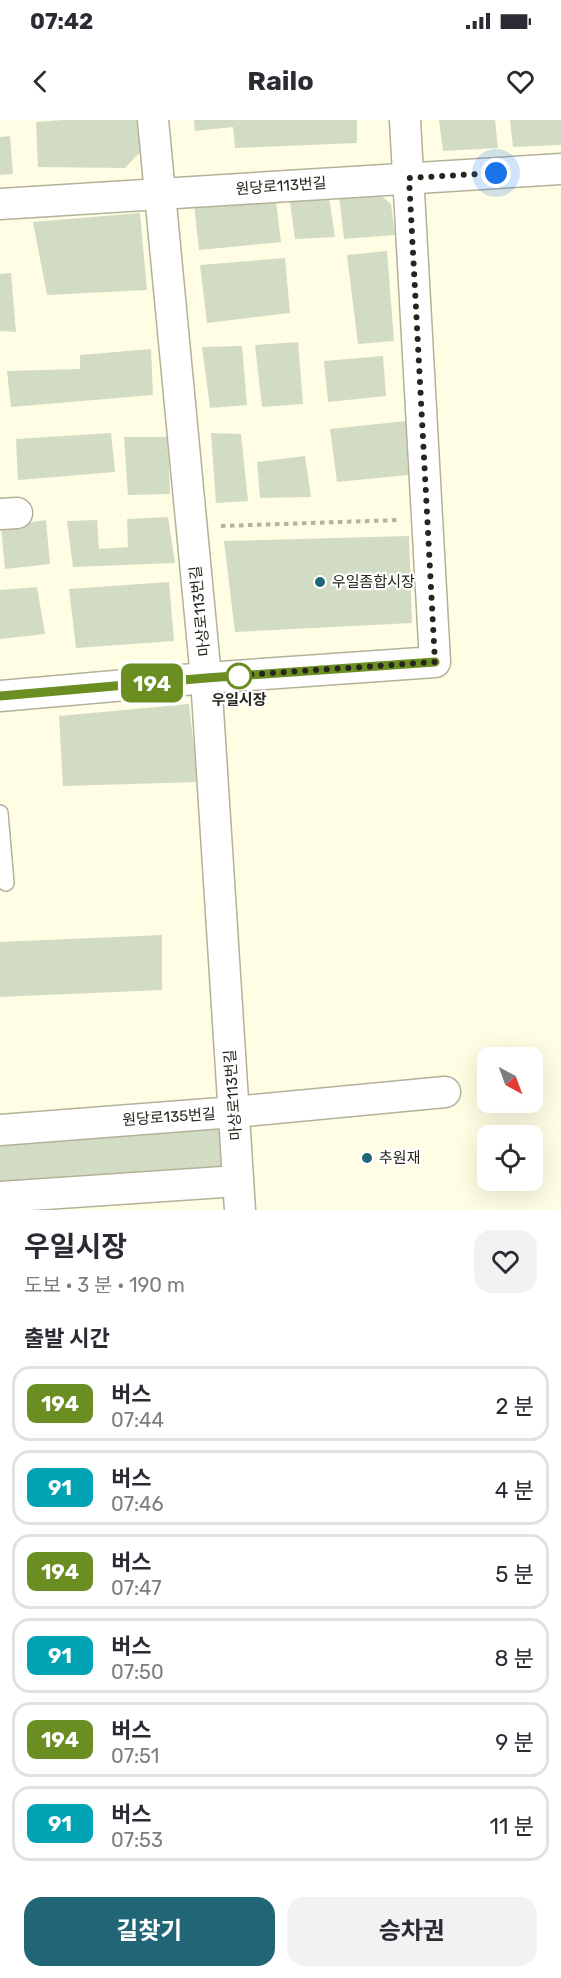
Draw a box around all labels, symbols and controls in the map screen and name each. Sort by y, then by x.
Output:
text: 07:42 [30,8,93,35]
icon: back [24,65,57,98]
text: Railo [247,65,314,97]
icon: heart [504,65,537,98]
your location [481,158,511,188]
street label: 원당로113번길 [235,174,327,198]
street label: 마상로113번길 [186,565,214,657]
place label: 우일좀합시장 [332,573,415,591]
marker: 우일좀합시장 [313,575,327,589]
marker: 우일시장 [226,663,252,689]
line badge: 194 [118,664,186,702]
text: 194 [133,671,171,696]
place label: 우일시장 [211,691,267,709]
north arrow [477,1047,543,1113]
map controls [477,1047,543,1191]
street label: 마상로113번길 [221,1049,245,1141]
street label: 원당로135번길 [122,1105,216,1129]
button: locate [477,1125,543,1191]
place label: 추원재 [379,1149,420,1167]
marker: 추원재 [360,1151,374,1165]
text: 우일시장 [24,1230,127,1263]
button: heart [474,1230,537,1293]
text: 도보 · 3 분 · 190 m [24,1273,185,1297]
text: 출발 시간 [24,1325,110,1352]
text: 버스 [111,1381,151,1408]
text: 194 [41,1391,79,1416]
text: 2 분 [495,1393,534,1420]
text: 07:44 [111,1408,164,1432]
text: 버스 [111,1465,151,1492]
text: 91 [48,1475,72,1500]
text: 4 분 [495,1477,534,1504]
text: 07:46 [111,1492,164,1516]
text: 버스 [111,1549,151,1576]
text: 194 [41,1559,79,1584]
text: 5 분 [495,1561,534,1588]
text: 07:47 [111,1576,161,1600]
text: 버스 [111,1633,151,1660]
text: 91 [48,1643,72,1668]
text: 8 분 [494,1645,534,1672]
text: 07:50 [111,1660,164,1684]
text: 버스 [111,1717,151,1744]
text: 194 [41,1727,79,1752]
text: 9 분 [495,1729,534,1756]
text: 07:51 [111,1744,159,1768]
text: 버스 [111,1801,151,1828]
text: 91 [48,1811,72,1836]
text: 11 분 [490,1813,534,1840]
text: 07:53 [111,1828,163,1852]
button: 길찾기 [24,1897,275,1966]
button: 승차권 [287,1897,537,1966]

